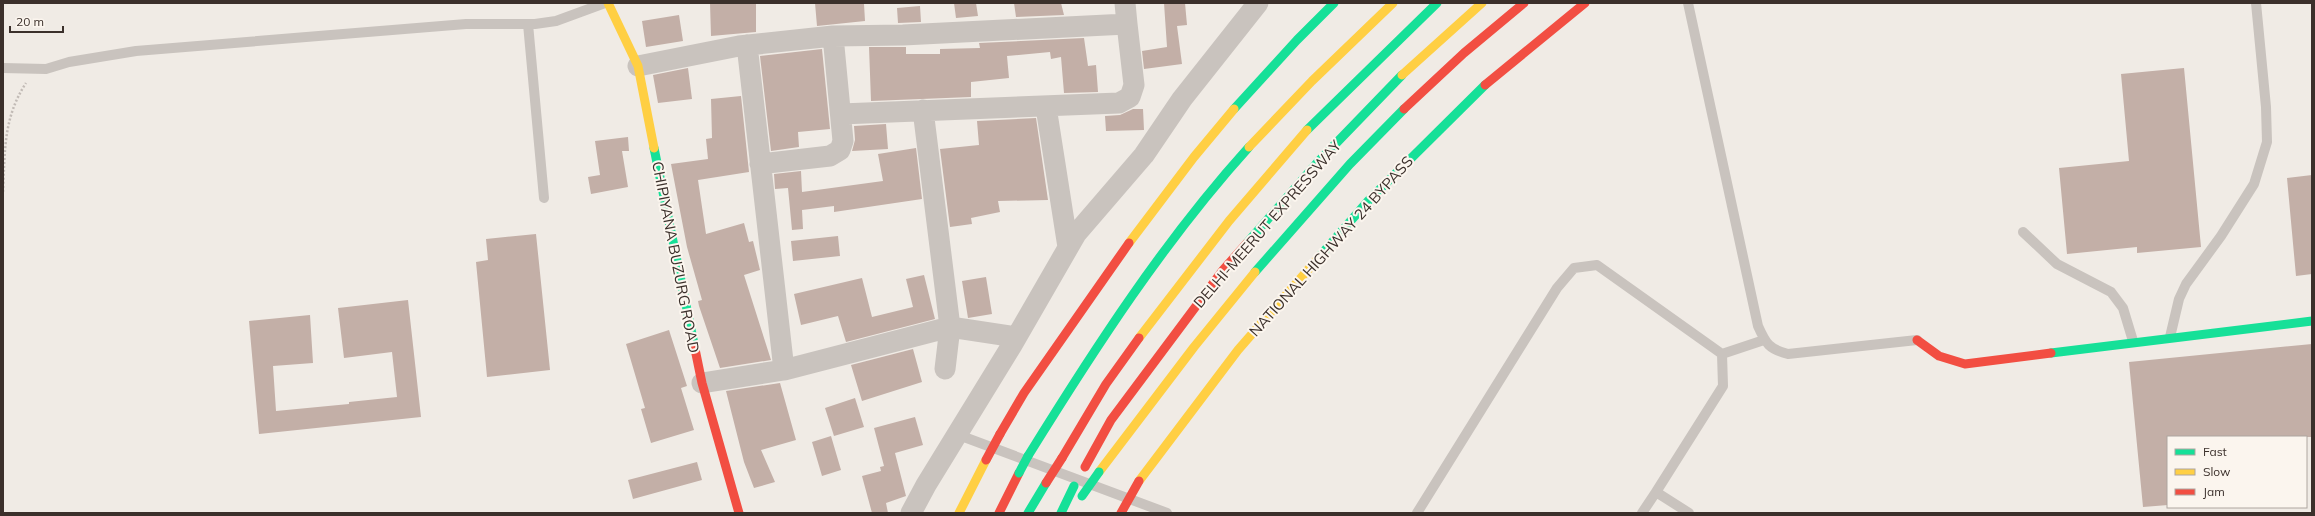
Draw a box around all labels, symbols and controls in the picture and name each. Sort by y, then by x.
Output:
scale bar [10,8,63,34]
text: 20 m [16,14,44,29]
street label: DELHI-MEERUT EXPRESSWAY [1189,136,1345,312]
street label: NATIONAL HIGHWAY 24 BYPASS [1245,152,1417,340]
street label: CHIPIYANA BUZURG ROAD [648,160,704,354]
legend [2167,436,2307,508]
text: Fast [2203,444,2227,459]
text: Slow [2203,464,2231,479]
text: Jam [2203,484,2225,499]

